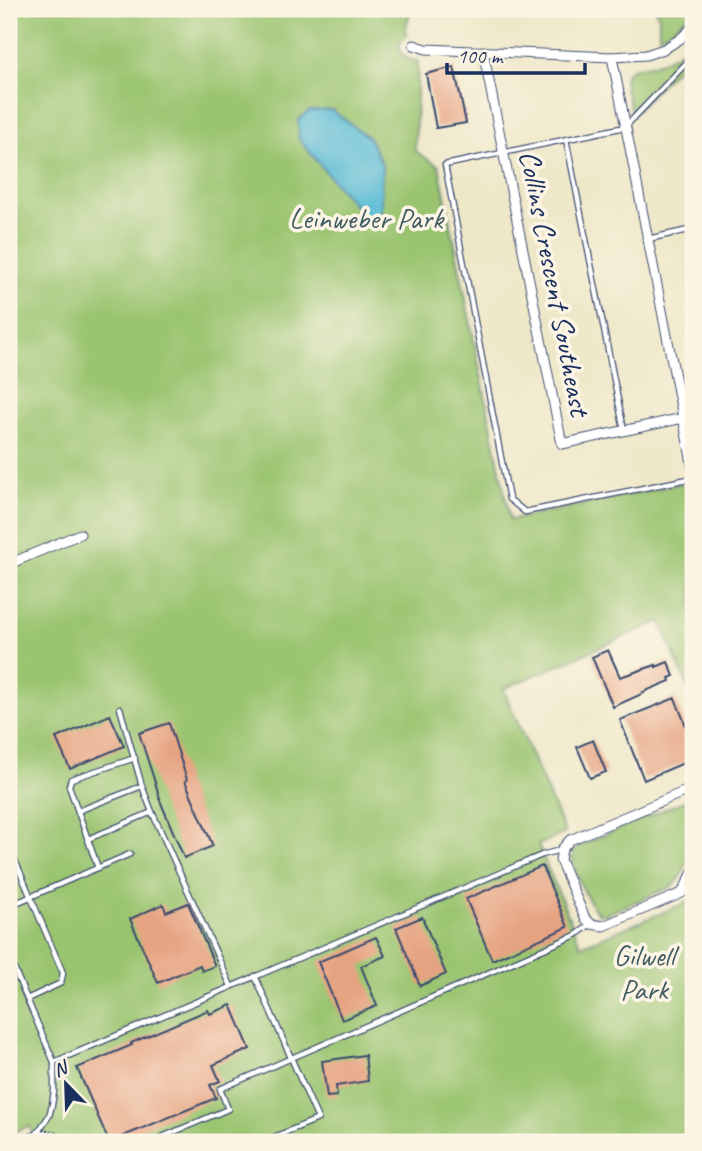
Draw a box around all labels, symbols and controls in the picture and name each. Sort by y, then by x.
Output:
scale bar [447,32,585,76]
text: 100 m [457,43,504,69]
street label: Collins Crescent Southeast [511,147,600,422]
park label: Leinweber Park [289,199,445,237]
park label: Gilwell Park [614,936,679,1008]
north arrow [32,1050,102,1120]
text: N [50,1055,73,1083]

